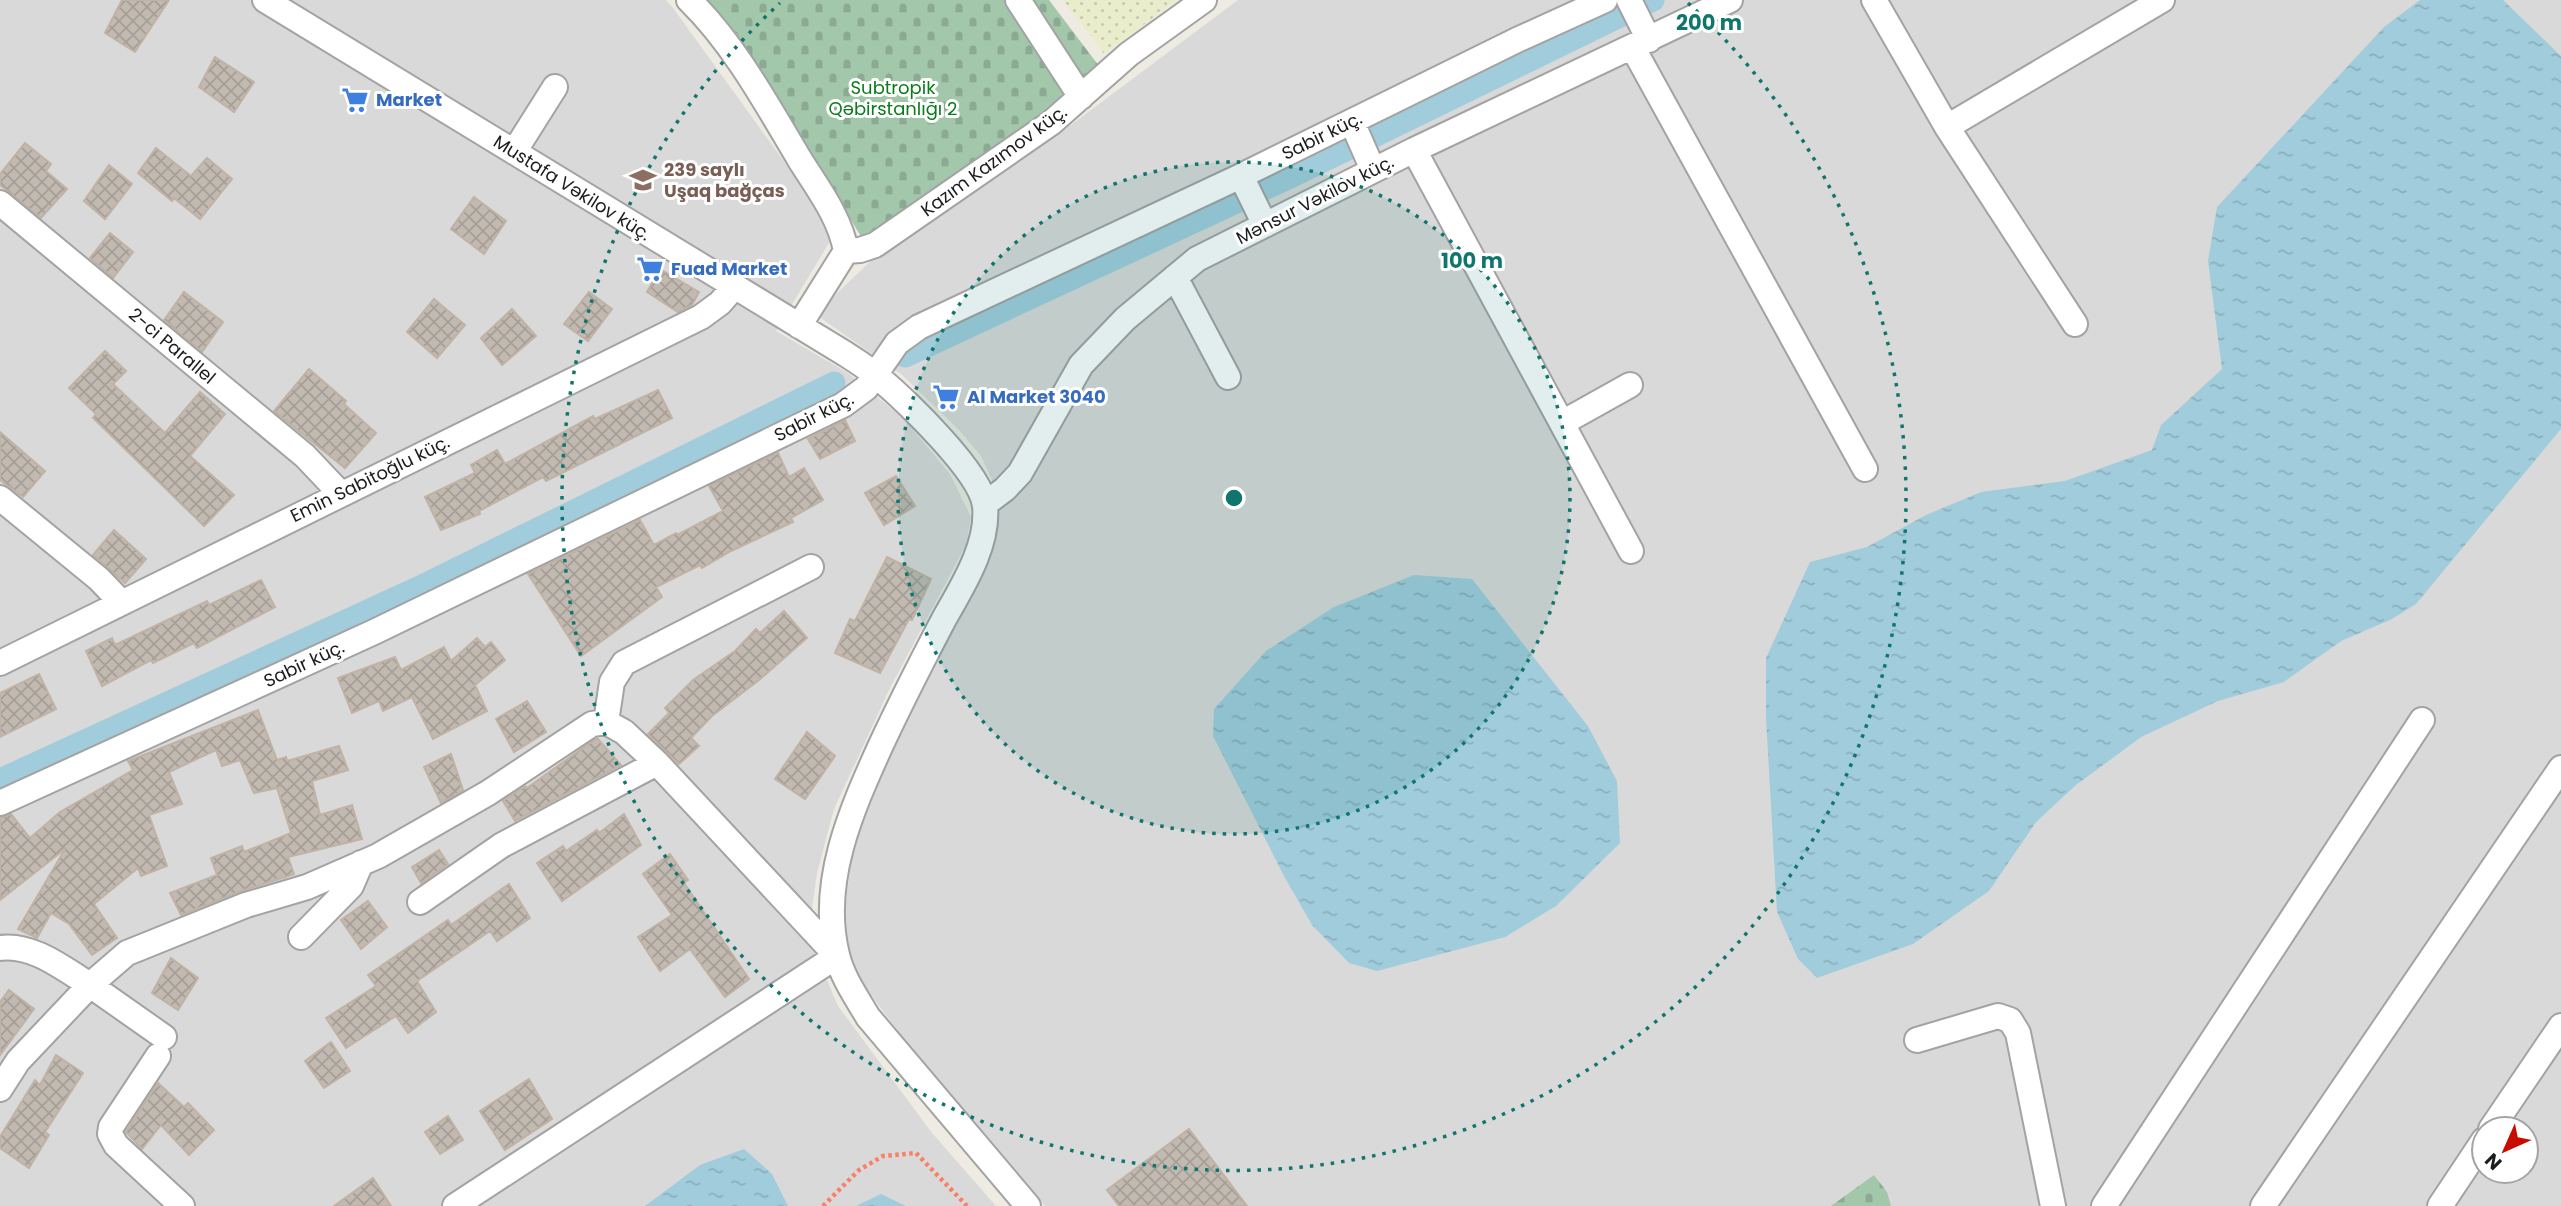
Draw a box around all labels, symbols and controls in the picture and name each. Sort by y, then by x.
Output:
text: 200 m [1676,8,1742,37]
park label: Subtropik Qəbirstanlığı 2 [829,75,957,121]
supermarket icon: Market [340,85,370,115]
place label: Market [376,87,442,112]
street label: Kazım Kazımov küç. [916,99,1072,222]
street label: Sabir küç. [1277,105,1366,166]
street label: Mustafa Vəkilov küç. [489,129,656,246]
street label: Mənsur Vəkilov küç. [1232,149,1398,250]
place label: 239 saylı Uşaq bağças [664,157,785,203]
school or university icon: 239 saylı Uşaq bağças [628,165,658,195]
text: 100 m [1441,246,1503,275]
supermarket icon: Fuad Market [635,254,665,284]
place label: Fuad Market [671,256,787,281]
street label: 2-ci Parallel [124,302,221,389]
supermarket icon: Al Market 3040 [931,382,961,412]
place label: Al Market 3040 [967,384,1106,409]
street label: Sabir küç. [770,386,858,447]
street label: Emin Sabitoğlu küç. [286,429,454,528]
centre of rings [1222,486,1246,510]
street label: Sabir küç. [259,634,348,693]
north arrow [2470,1115,2540,1185]
text: N [2479,1147,2508,1176]

